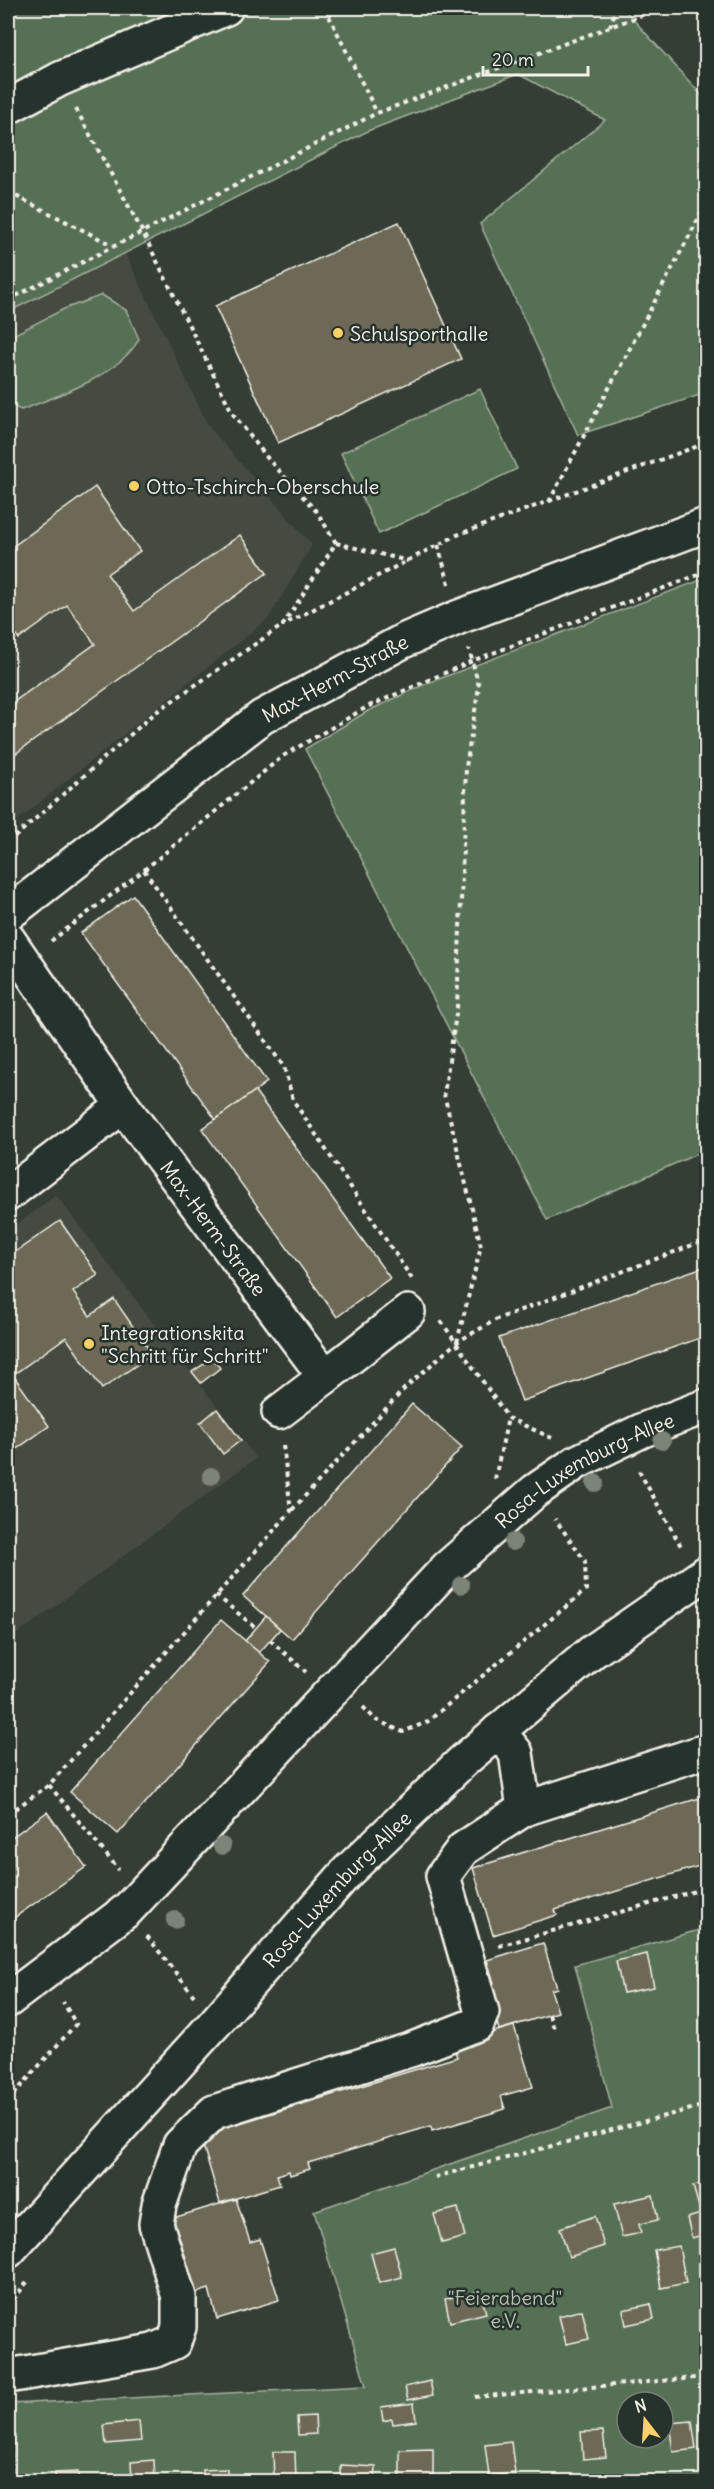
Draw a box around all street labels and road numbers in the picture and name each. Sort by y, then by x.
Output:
street label: Max-Herm-Straße [257,628,412,727]
street label: Max-Herm-Straße [155,1155,272,1300]
street label: Rosa-Luxemburg-Allee [489,1407,678,1533]
street label: Rosa-Luxemburg-Allee [257,1805,416,1973]

